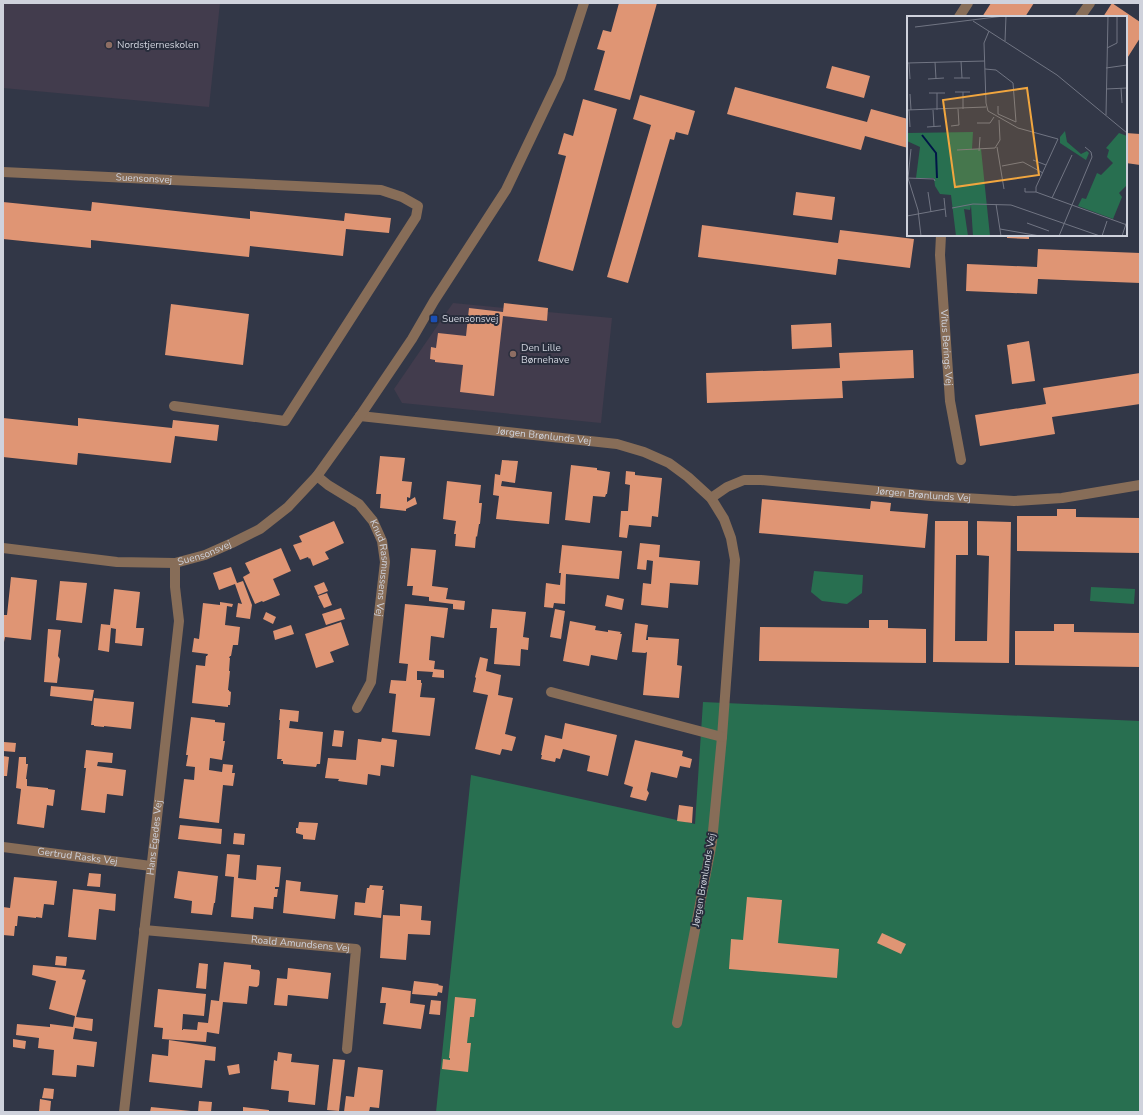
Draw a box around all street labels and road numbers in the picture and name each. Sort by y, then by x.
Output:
street label: Suensonsvej [115,170,172,187]
street label: Vitus Berings Vej [937,308,956,387]
street label: Jørgen Brønlunds Vej [495,424,592,448]
street label: Jørgen Brønlunds Vej [875,484,971,505]
street label: Knud Rasmussens Vej [366,517,392,617]
street label: Suensonsvej [176,537,234,569]
street label: Hans Egedes Vej [144,799,166,876]
street label: Jørgen Brønlunds Vej [689,832,719,929]
street label: Gertrud Rasks Vej [36,844,118,869]
street label: Roald Amundsens Vej [250,933,350,955]

